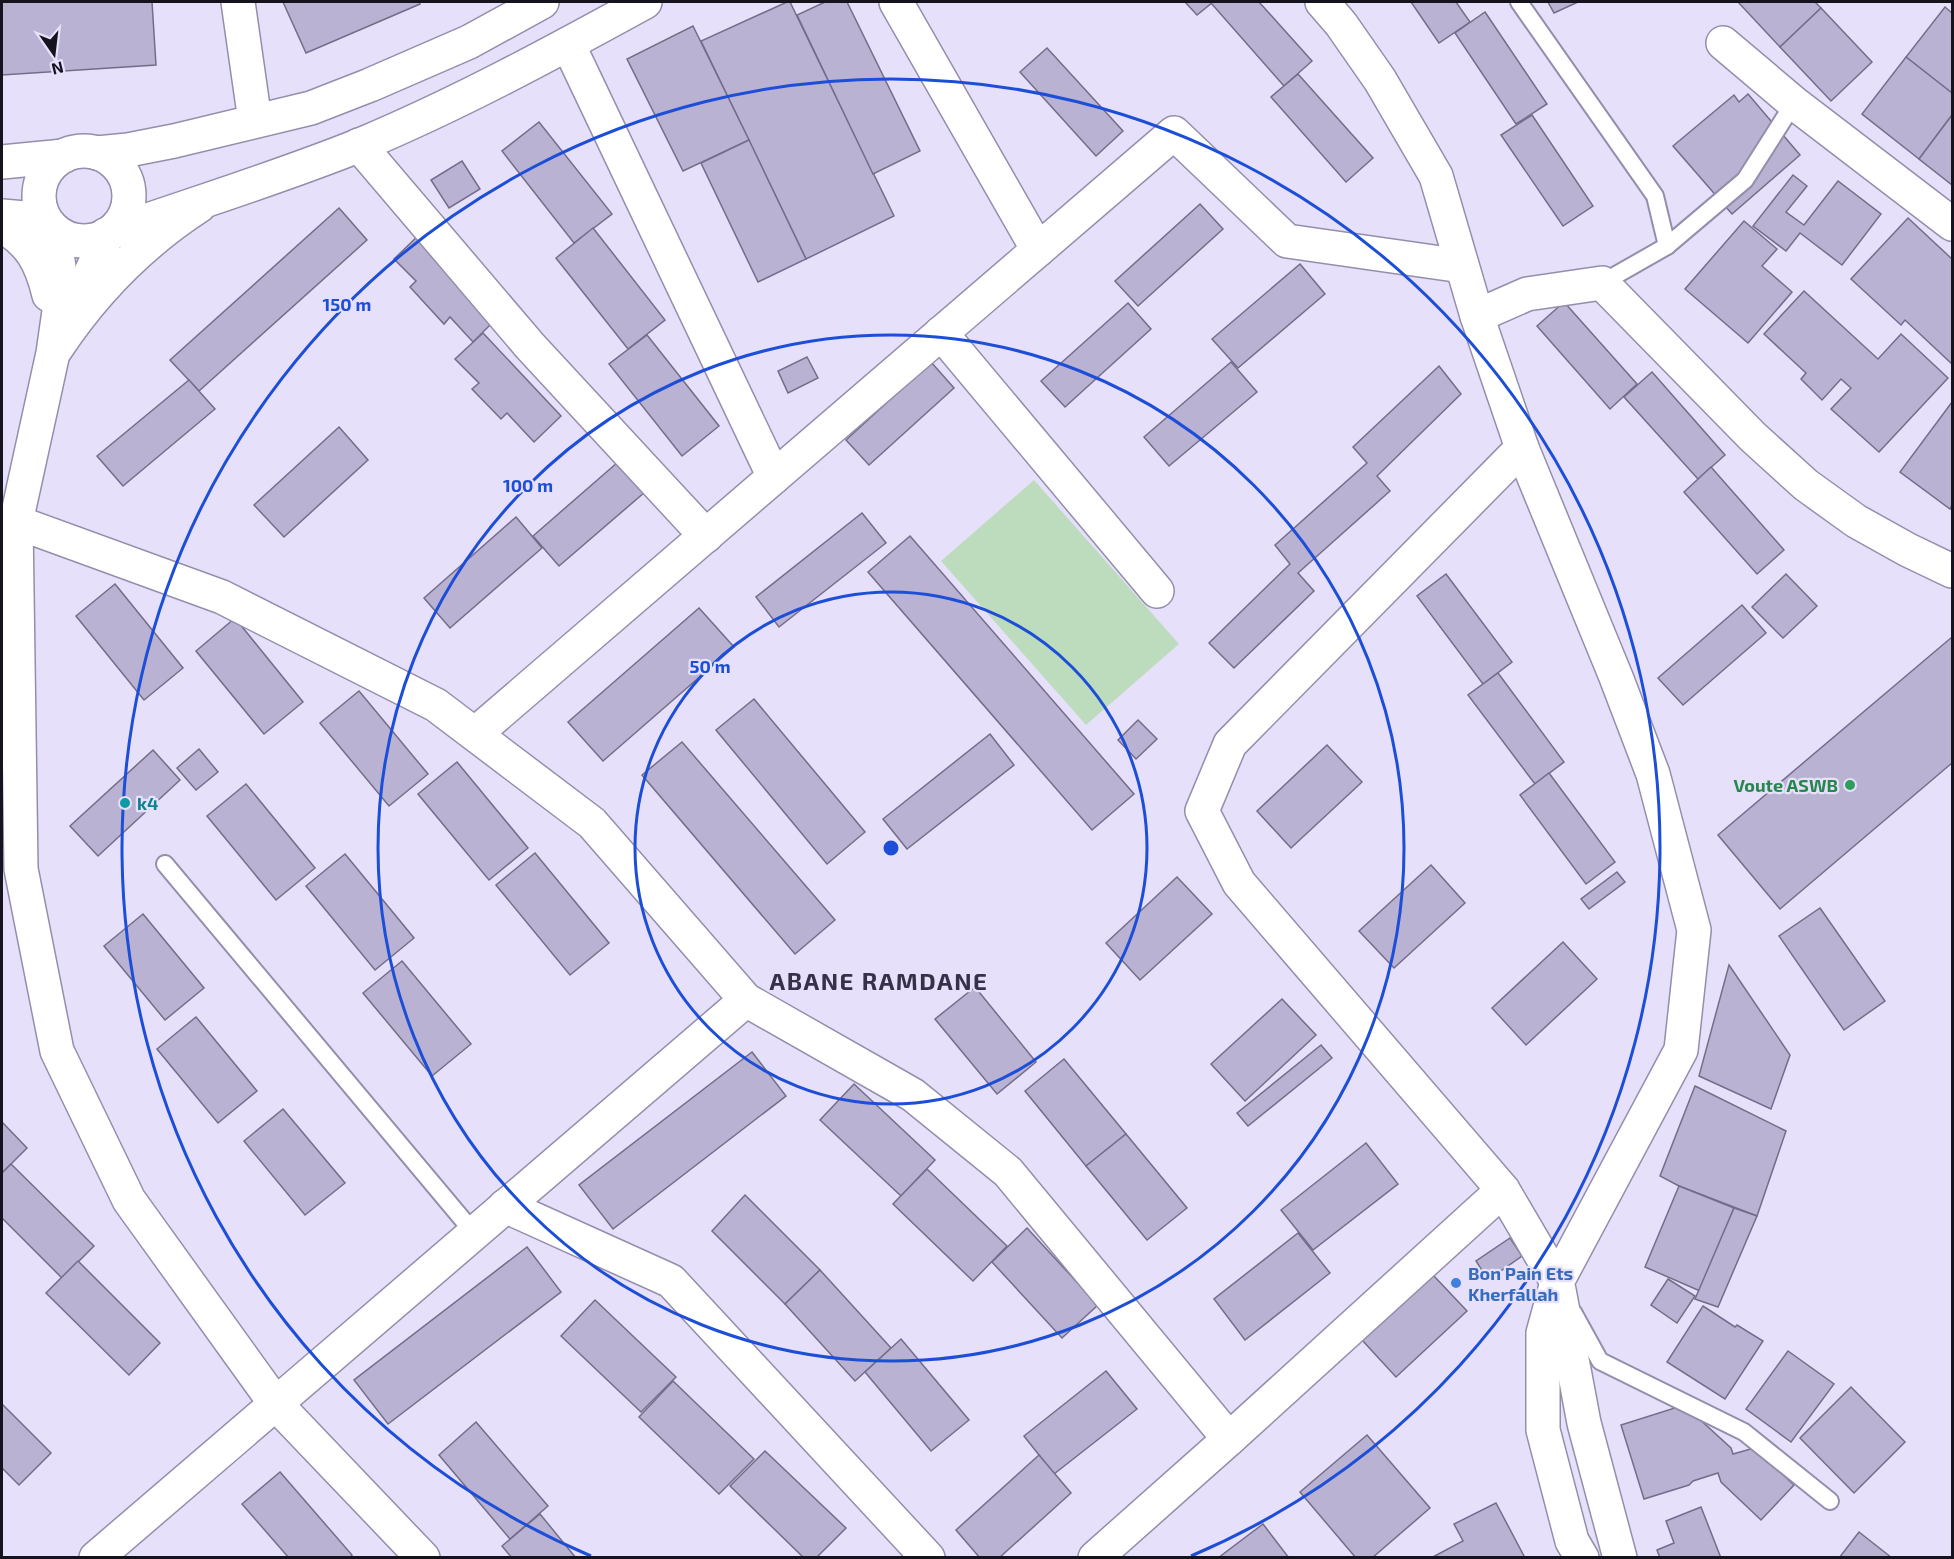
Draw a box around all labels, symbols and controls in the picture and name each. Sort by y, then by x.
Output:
north arrow [24,24,84,84]
text: N [50,58,66,80]
text: 150 m [323,293,371,315]
text: 100 m [503,474,553,496]
text: 50 m [689,655,731,677]
place label: Voute ASWB [1733,774,1838,796]
marker: Voute ASWB [1843,778,1857,792]
place label: k4 [137,792,159,814]
marker: k4 [118,796,132,810]
centre of rings [881,838,901,858]
district label: ABANE RAMDANE [770,966,988,995]
place label: Bon Pain Ets Kherfallah [1468,1262,1573,1305]
marker: Bon Pain Ets Kherfallah [1449,1276,1463,1290]

